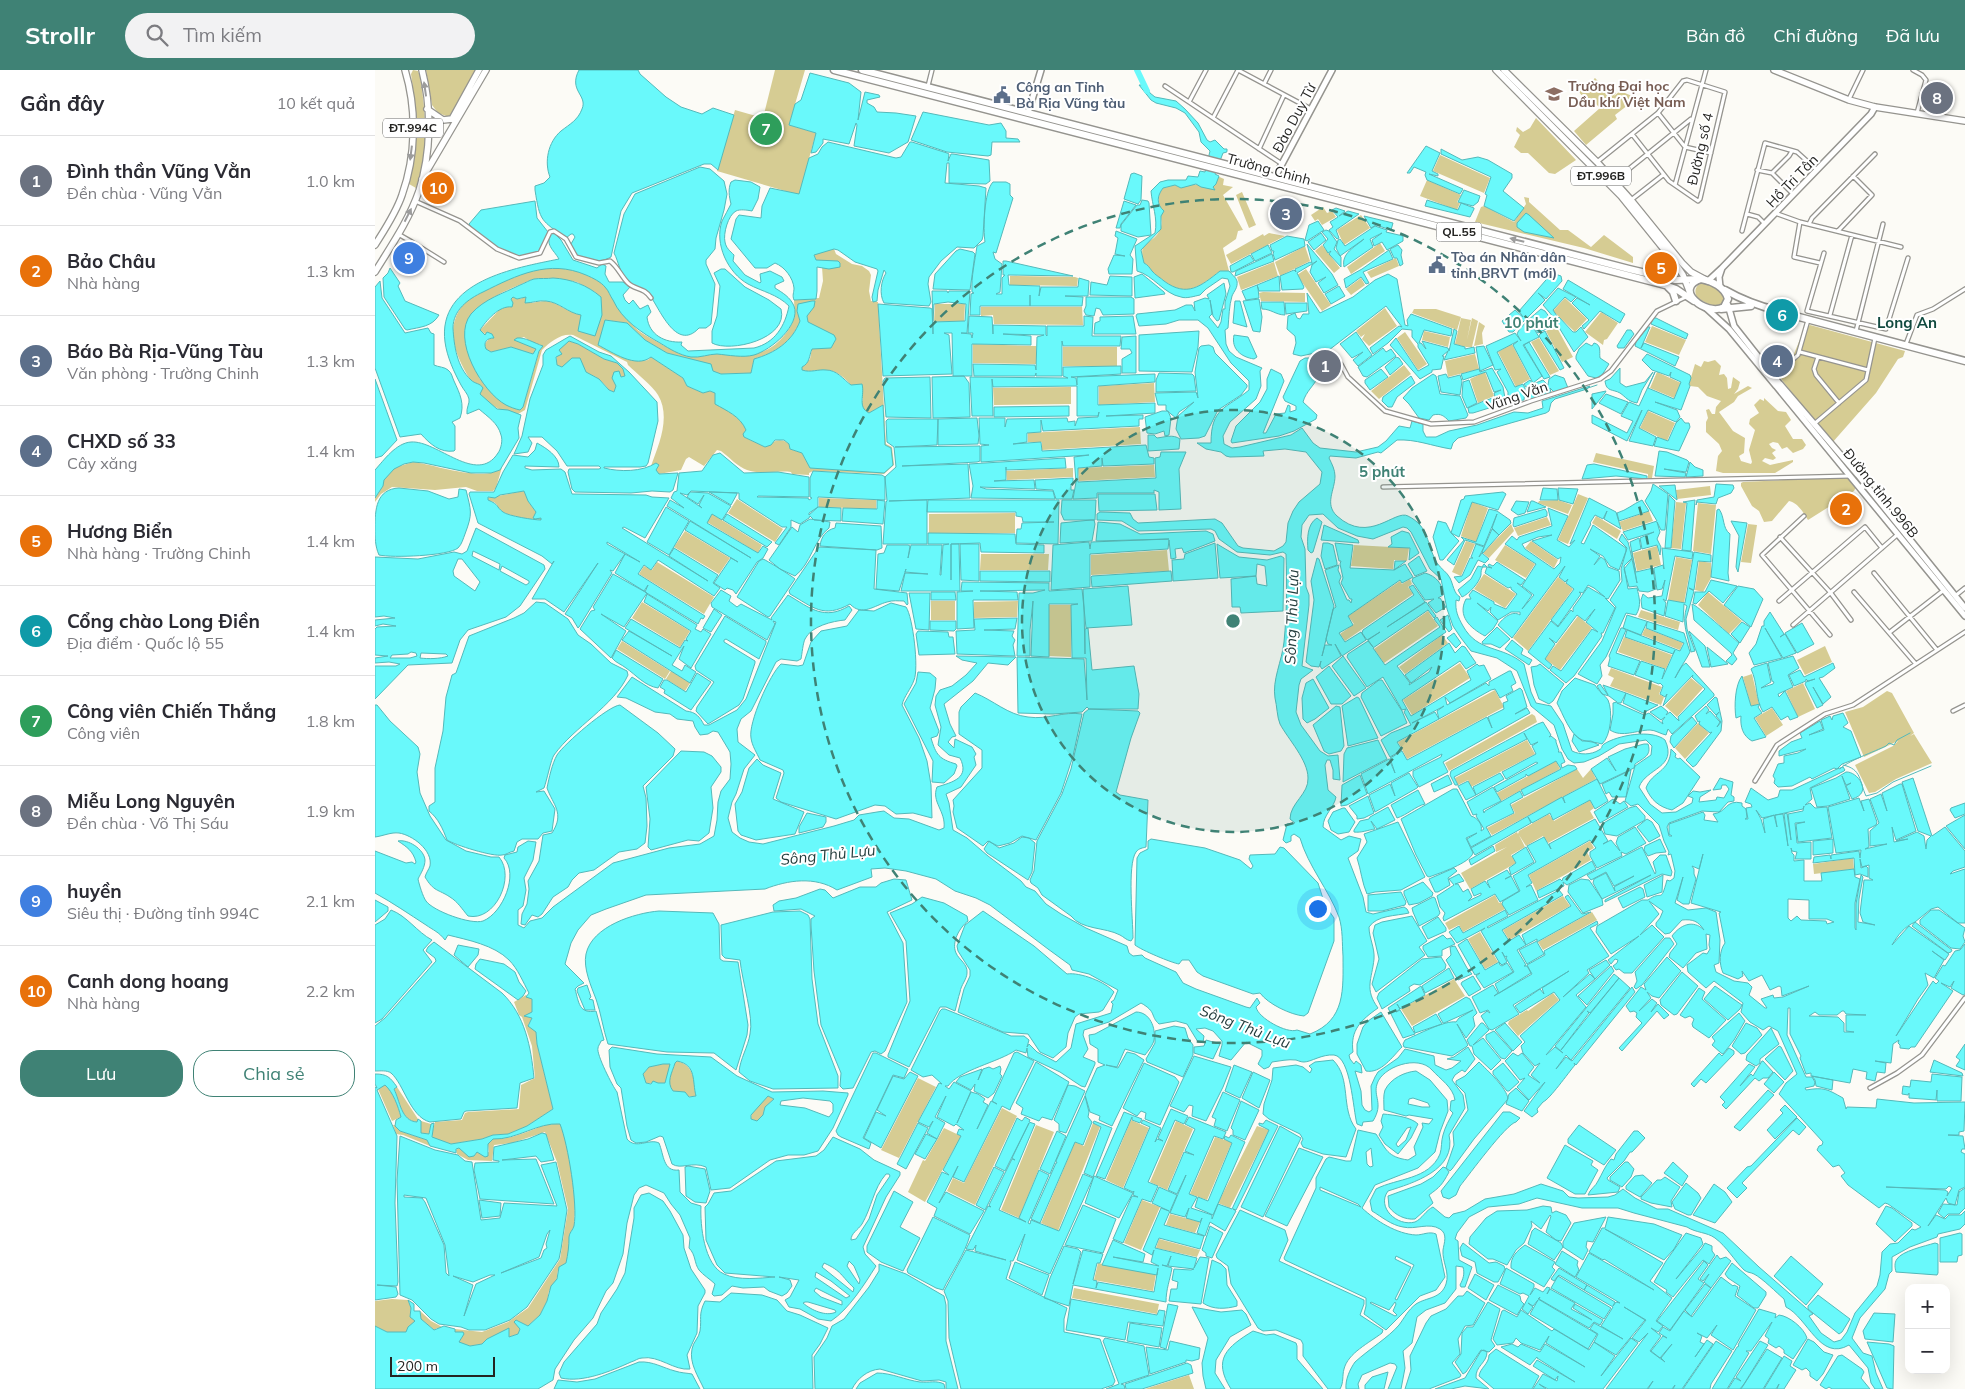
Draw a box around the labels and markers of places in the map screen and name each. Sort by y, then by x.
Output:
place label: Trường Đại học Dầu khí Việt Nam [1568,77,1686,111]
place label: Công an Tỉnh Bà Rịa Vũng tàu [1016,78,1125,112]
pin: 8 [1921,79,1953,117]
school or university icon: Trường Đại học Dầu khí Việt Nam [1544,84,1564,104]
public building icon: Công an Tỉnh Bà Rịa Vũng tàu [992,85,1012,105]
pin: 7 [750,110,782,148]
pin: 10 [422,169,454,207]
pin: 3 [1270,195,1302,233]
pin: 9 [393,239,425,277]
place label: Tòa án Nhân dân tỉnh BRVT (mới) [1451,248,1566,282]
pin: 5 [1645,249,1677,287]
public building icon: Tòa án Nhân dân tỉnh BRVT (mới) [1427,255,1447,275]
pin: 6 [1766,296,1798,334]
pin: 4 [1761,342,1793,380]
pin: 1 [1309,347,1341,385]
pin: 2 [1830,490,1862,528]
centre of rings [1224,612,1242,630]

